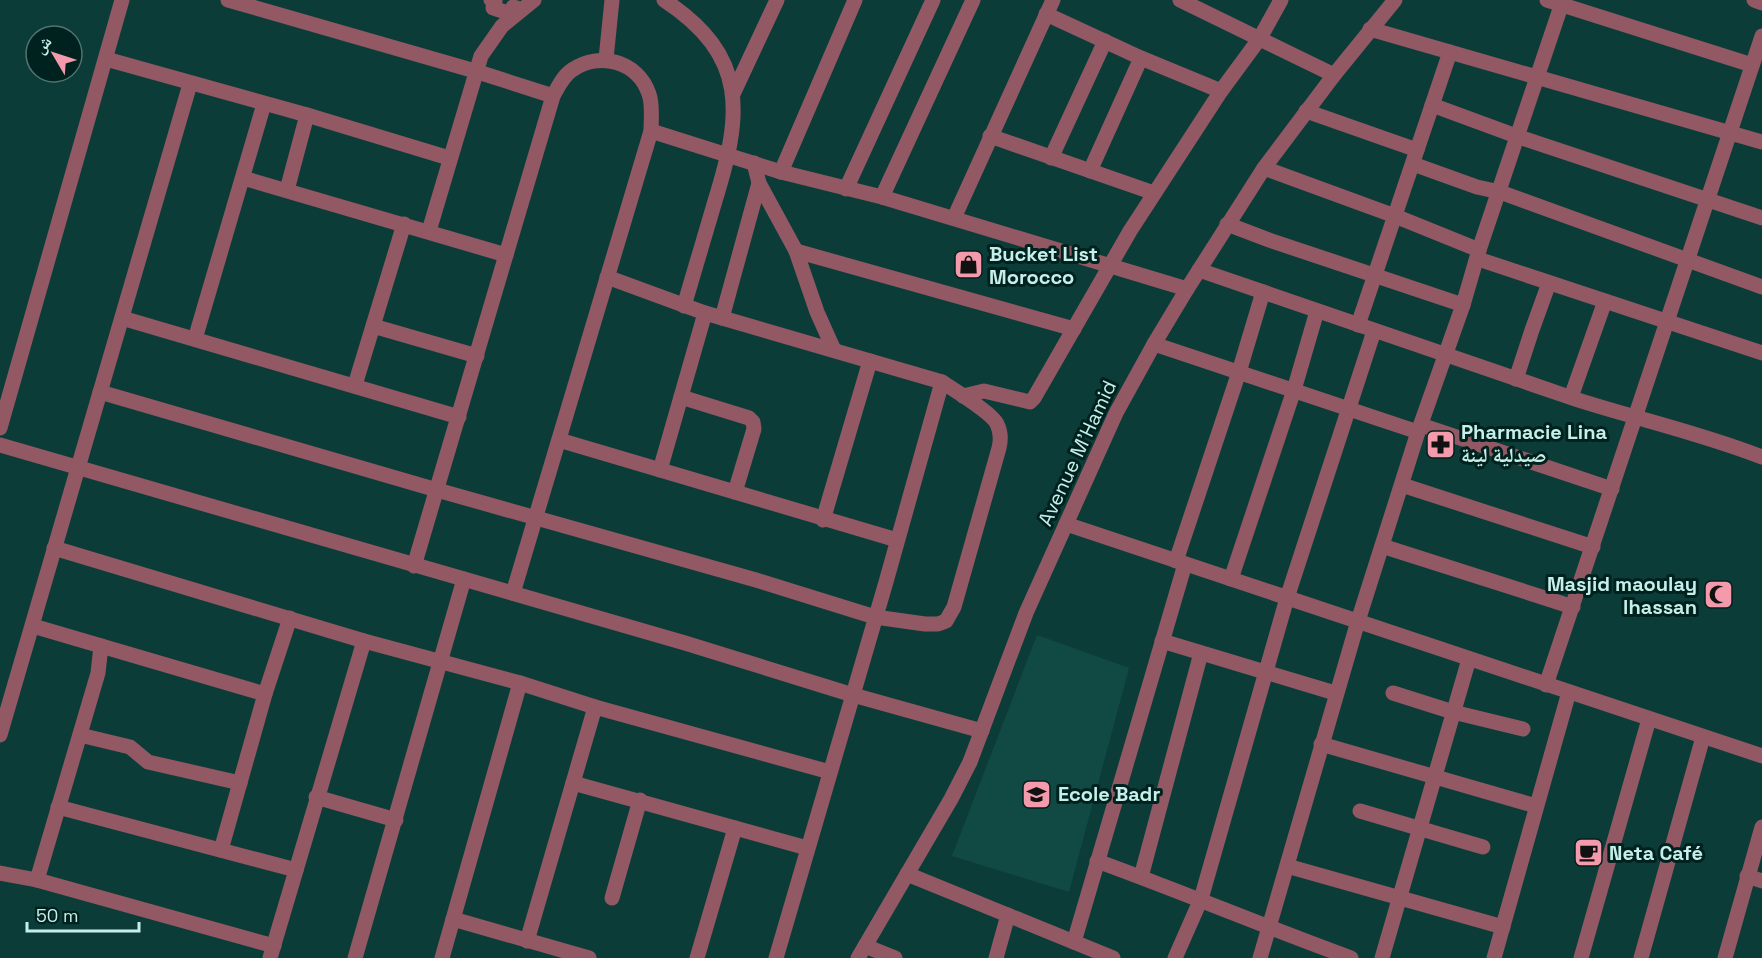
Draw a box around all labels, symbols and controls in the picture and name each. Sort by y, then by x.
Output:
north arrow [24,24,84,84]
text: ش [29,32,56,58]
place label: Bucket List Morocco [989,241,1098,290]
shop icon: Bucket List Morocco [952,249,984,281]
street label: Avenue M'Hamid [1032,376,1122,530]
place label: Pharmacie Lina صيدلية لينة [1461,419,1607,468]
pharmacy icon: Pharmacie Lina صيدلية لينة [1424,428,1456,460]
place label: Masjid maoulay lhassan [1547,571,1697,620]
mosque icon: Masjid maoulay lhassan [1702,579,1734,611]
school or university icon: Ecole Badr [1021,778,1053,810]
place label: Ecole Badr [1058,781,1160,807]
cafe icon: Neta Café [1572,837,1604,869]
place label: Neta Café [1609,840,1703,866]
scale bar [27,895,140,933]
text: 50 m [36,904,78,927]

